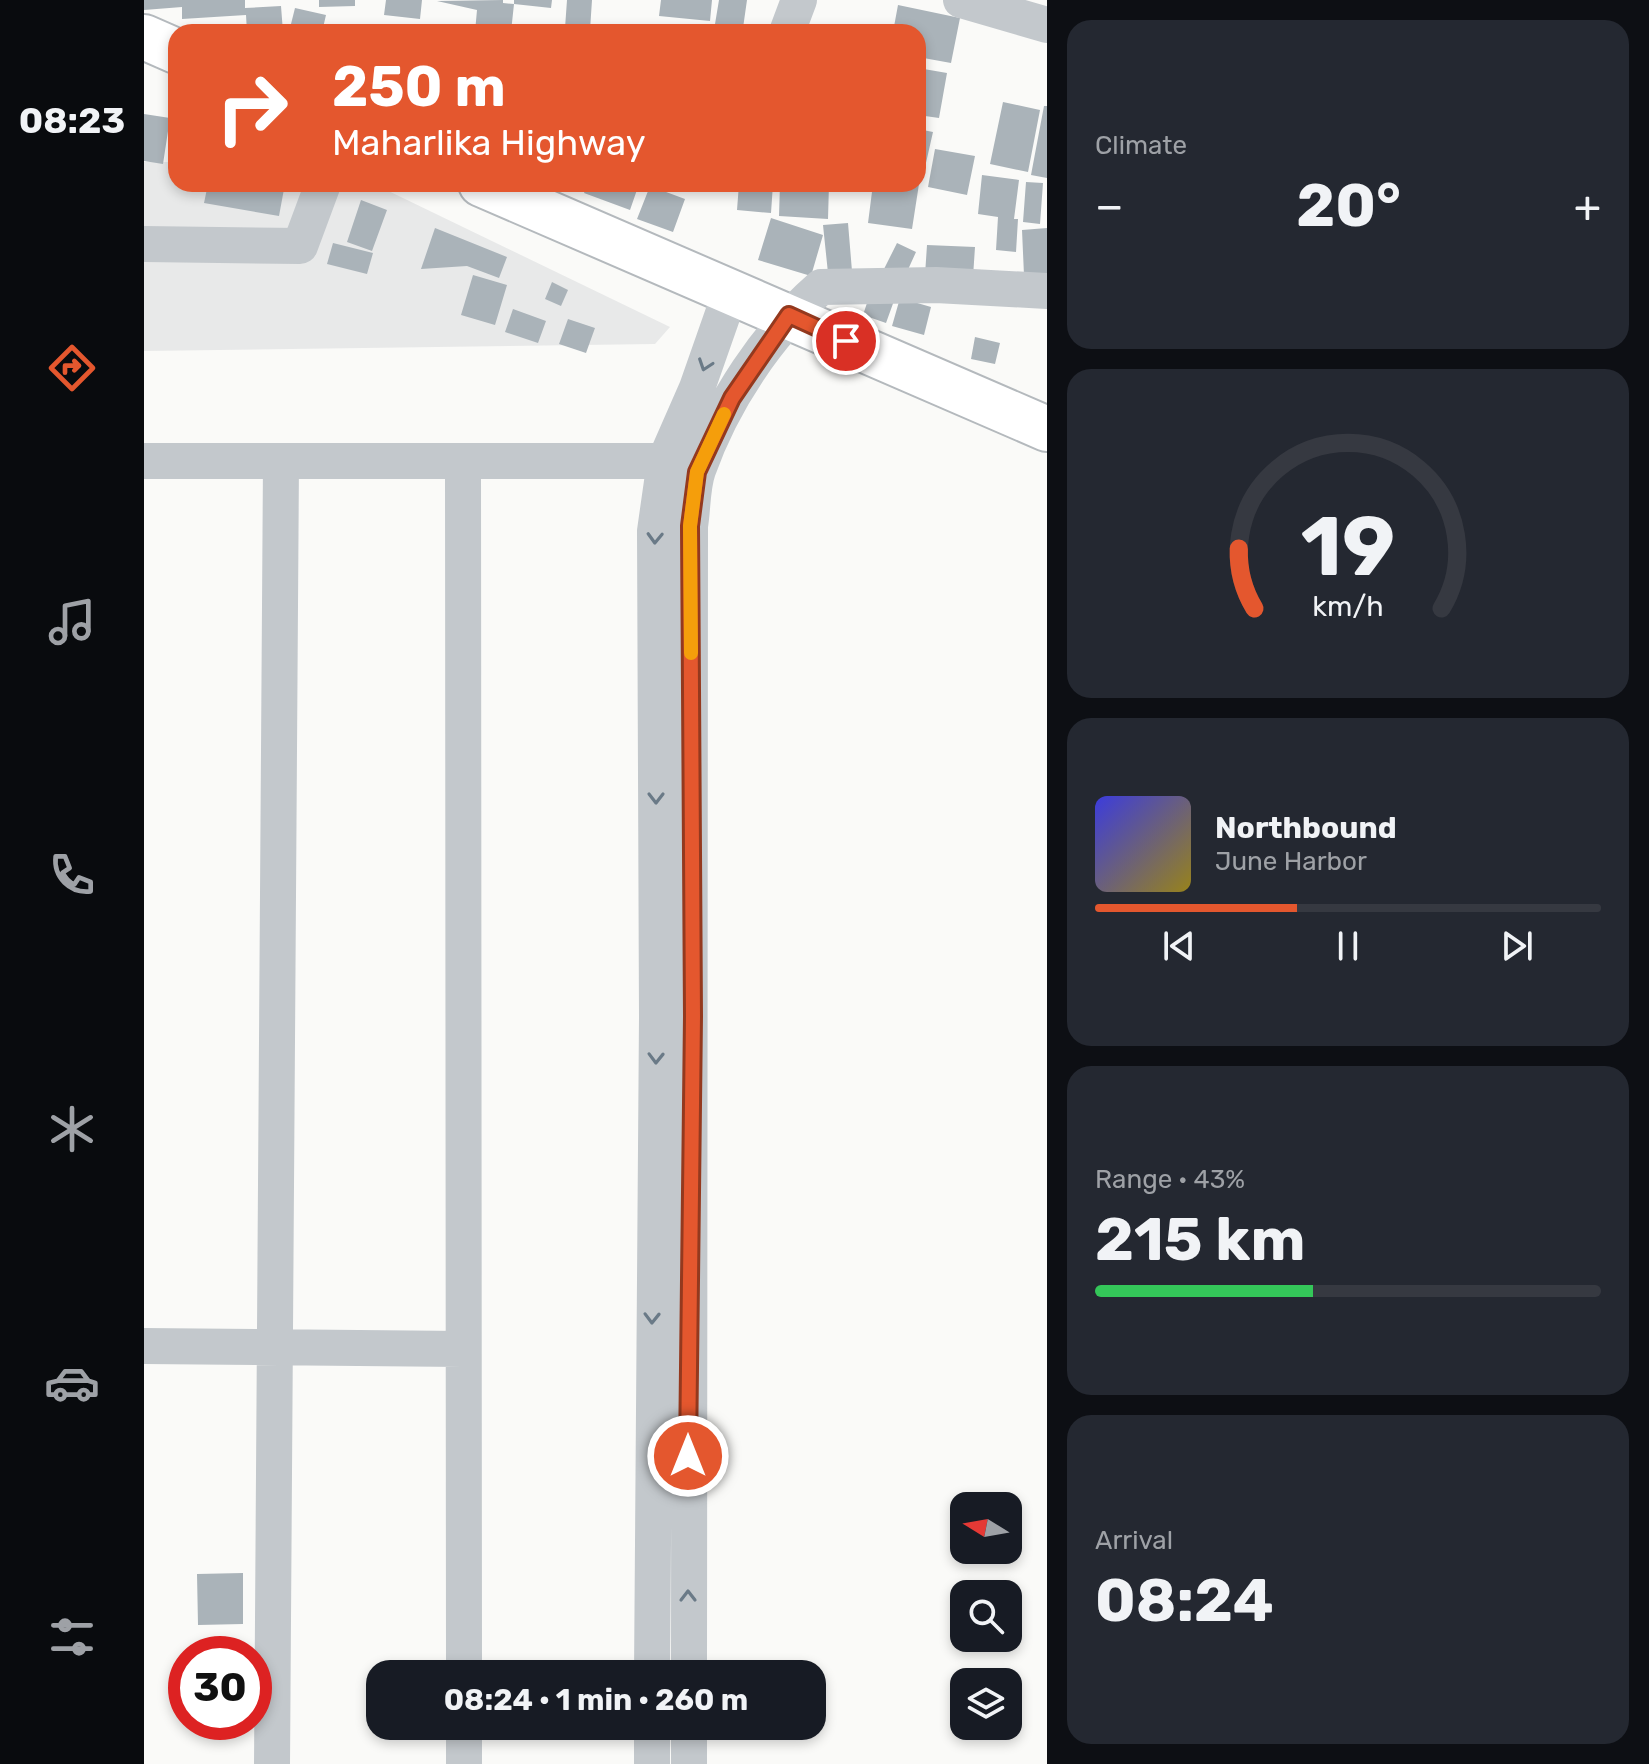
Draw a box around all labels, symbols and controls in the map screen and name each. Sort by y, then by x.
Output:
text: 250 m [332,54,506,120]
icon: right [200,56,304,160]
text: 08:23 [19,99,125,142]
text: Maharlika Highway [332,121,646,164]
text: Climate [1095,130,1187,161]
text: 20° [1296,170,1401,241]
text: − [1095,180,1124,232]
text: + [1574,180,1601,232]
pin [812,307,880,375]
icon: arrive [824,319,868,363]
icon: directions [44,340,100,396]
one-way arrow [698,357,714,371]
text: 19 [1301,497,1395,596]
one-way arrow [647,532,664,545]
text: km/h [1312,589,1384,623]
icon: music [44,594,100,650]
one-way arrow [647,792,665,805]
text: Northbound [1215,810,1397,846]
text: June Harbor [1215,846,1367,877]
icon: phone [44,847,100,903]
icon: previous [1157,924,1201,968]
icon: pause [1326,924,1370,968]
icon: next [1495,924,1539,968]
one-way arrow [647,1052,665,1065]
icon: climate [44,1101,100,1157]
text: Range · 43% [1095,1164,1245,1195]
text: 215 km [1095,1204,1305,1275]
one-way arrow [643,1312,661,1325]
icon: car [44,1355,100,1411]
position arrow [646,1414,730,1498]
north arrow [950,1492,1022,1564]
map controls [950,1492,1022,1740]
text: Arrival [1095,1525,1173,1556]
text: 08:24 [1095,1565,1274,1636]
button: search [950,1580,1022,1652]
one-way arrow [679,1589,697,1602]
icon: filters [44,1609,100,1665]
speed limit sign: 30 [168,1636,272,1740]
button: layers [950,1668,1022,1740]
text: 08:24 · 1 min · 260 m [444,1682,748,1718]

